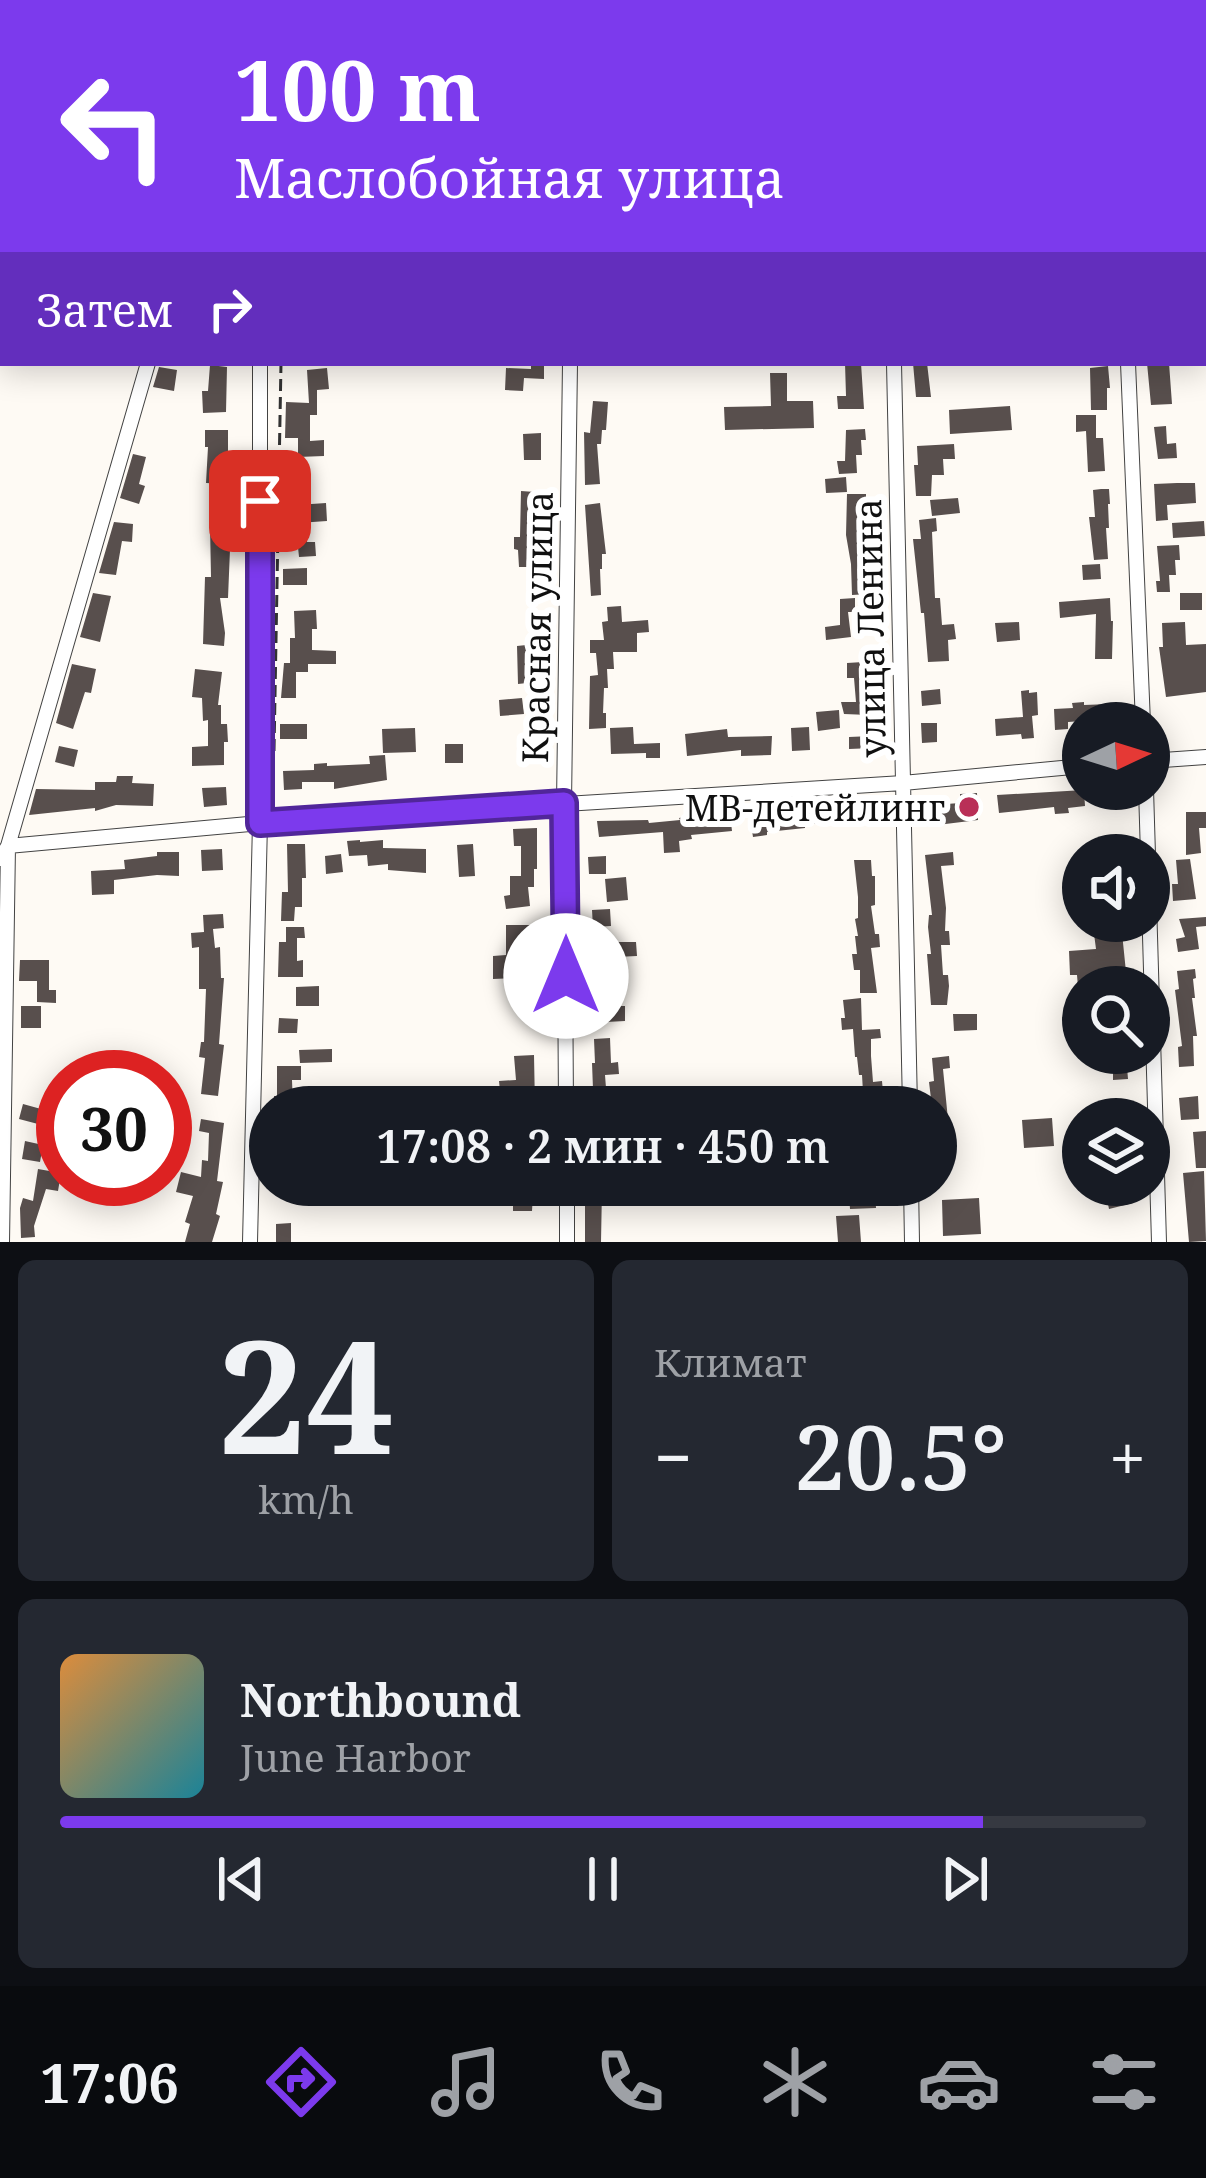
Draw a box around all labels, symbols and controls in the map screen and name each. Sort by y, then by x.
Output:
text: 100 m [234,31,481,146]
icon: left [36,48,192,204]
text: Маслобойная улица [234,140,785,214]
icon: right [197,276,263,342]
text: Затем [36,279,173,340]
pin [209,450,311,552]
icon: arrive [227,468,293,534]
street label: Красная улица [510,491,564,763]
street label: улица Ленина [843,498,897,758]
north arrow [1062,702,1170,810]
map controls [1062,702,1170,1206]
place label: MB-детейлинг [685,783,945,832]
marker: MB-детейлинг [956,794,982,820]
button: sound [1062,834,1170,942]
position arrow [503,913,629,1039]
button: search [1062,966,1170,1074]
speed limit sign: 30 [36,1050,192,1206]
button: layers [1062,1098,1170,1206]
text: 17:08 · 2 мин · 450 m [376,1115,830,1176]
text: 24 [218,1287,394,1500]
text: Климат [654,1335,807,1388]
text: 20.5° [794,1394,1007,1516]
text: − [654,1411,692,1501]
text: + [1109,1411,1146,1501]
text: km/h [258,1472,354,1525]
text: Northbound [240,1669,521,1730]
text: June Harbor [240,1730,471,1783]
icon: previous [208,1846,274,1912]
icon: pause [570,1846,636,1912]
icon: next [932,1846,998,1912]
icon: directions [259,2040,343,2124]
icon: music [424,2040,508,2124]
icon: phone [588,2040,672,2124]
icon: climate [753,2040,837,2124]
icon: car [917,2040,1001,2124]
icon: filters [1082,2040,1166,2124]
text: 17:06 [40,2045,179,2119]

